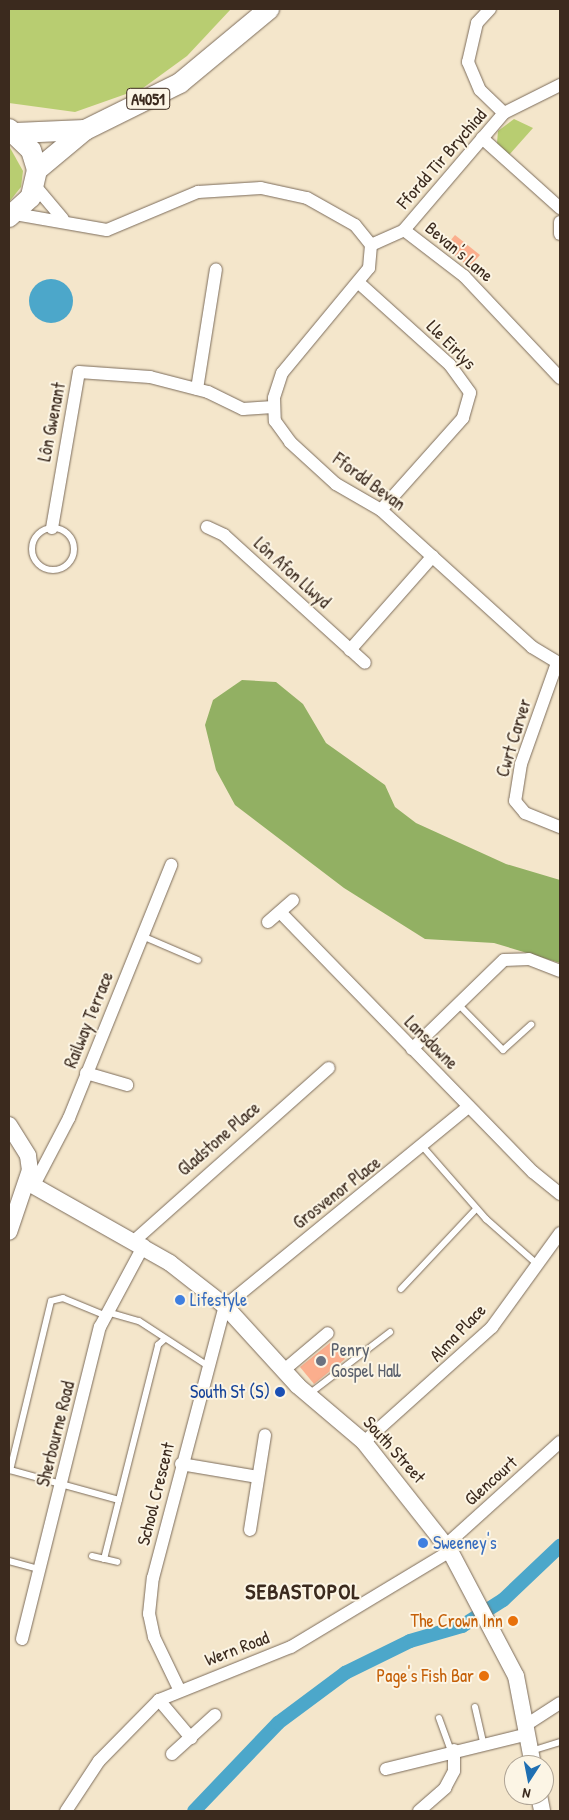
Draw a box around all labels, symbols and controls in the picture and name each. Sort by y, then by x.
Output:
road number: A4051 [126,86,170,112]
street label: Ffordd Tir Brychiad [393,105,491,213]
street label: Bevan's Lane [421,217,497,287]
street label: Lle Eirlys [422,316,480,374]
street label: Lôn Gwenant [34,381,70,463]
street label: Ffordd Bevan [329,448,409,516]
street label: Lôn Afon Llwyd [249,533,335,613]
street label: Cwrt Carver [492,696,536,780]
street label: Railway Terrace [60,969,118,1071]
street label: Lansdowne [400,1012,462,1074]
street label: Gladstone Place [173,1097,265,1181]
street label: Grosvenor Place [289,1152,385,1234]
place label: Lifestyle [190,1289,247,1311]
marker: Lifestyle [174,1294,186,1306]
street label: Alma Place [425,1300,491,1366]
place label: Penry Gospel Hall [331,1340,401,1382]
marker: Penry Gospel Hall [315,1355,327,1367]
street label: Sherbourne Road [32,1379,80,1489]
place label: South St (S) [190,1381,270,1403]
marker: South St (S) [274,1386,286,1398]
street label: South Street [358,1412,430,1488]
street label: School Crescent [133,1440,179,1548]
street label: Glencourt [460,1452,522,1510]
place label: Sweeney's [433,1532,497,1554]
marker: Sweeney's [417,1537,429,1549]
district label: SEBASTOPOL [244,1579,362,1605]
place label: The Crown Inn [411,1610,503,1632]
marker: The Crown Inn [507,1615,519,1627]
street label: Wern Road [202,1627,272,1671]
place label: Page's Fish Bar [377,1665,474,1687]
marker: Page's Fish Bar [478,1670,490,1682]
north arrow [504,1755,554,1805]
text: N [521,1784,532,1804]

